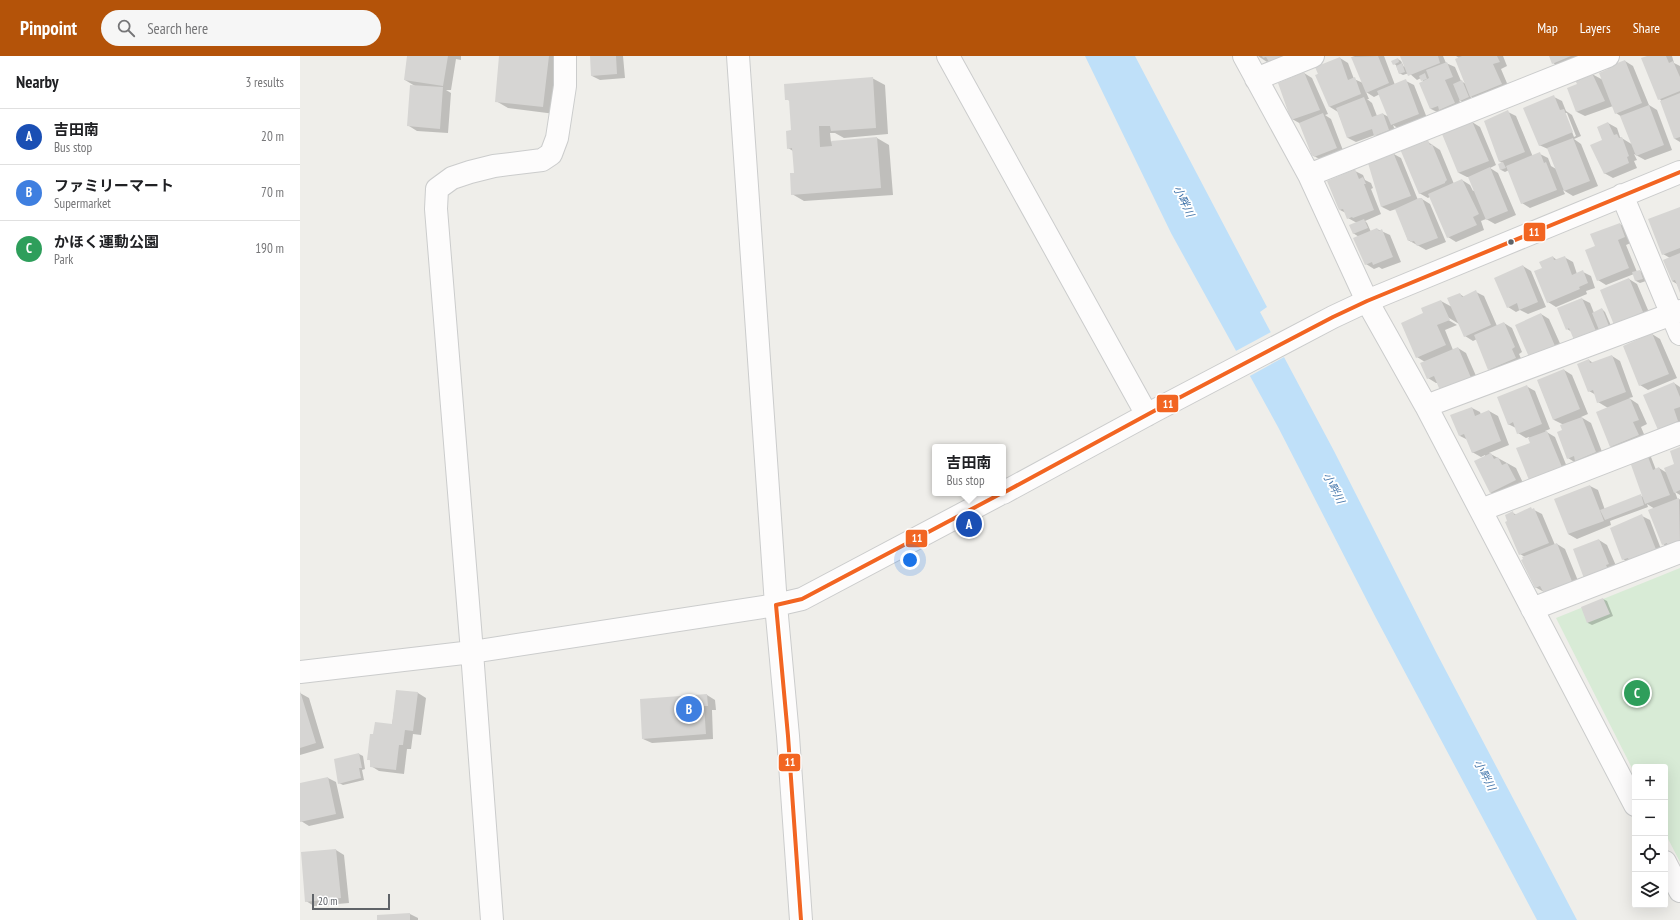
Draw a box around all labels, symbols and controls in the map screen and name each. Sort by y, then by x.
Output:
search box [101,10,381,46]
text: Pinpoint [20,16,77,40]
icon: search [115,17,137,39]
text: Search here [147,19,208,38]
text: Map [1537,19,1558,37]
text: Layers [1580,19,1611,37]
text: Share [1633,19,1660,37]
text: Nearby [16,71,59,93]
text: 3 results [245,74,284,91]
text: 吉田南 [54,120,99,139]
text: A [26,128,32,145]
text: 20 m [261,128,284,145]
text: Bus stop [54,139,92,156]
text: ファミリーマート [54,176,174,195]
water label: 小畔川 [1170,183,1198,220]
text: B [26,184,32,201]
text: 70 m [261,184,284,201]
text: Supermarket [54,195,111,212]
line badge: 11 [1523,222,1546,242]
text: 11 [1529,225,1539,239]
text: かほく運動公園 [54,232,159,251]
unlabelled marker [1506,237,1516,247]
text: C [26,240,32,257]
text: 190 m [255,240,284,257]
text: Park [54,251,73,268]
line badge: 11 [1156,394,1179,413]
text: 11 [1163,397,1173,411]
popup [932,444,1006,496]
text: 吉田南 [946,453,992,472]
water label: 小畔川 [1320,470,1348,507]
text: Bus stop [946,472,985,489]
pin: A [956,509,982,539]
line badge: 11 [905,529,928,548]
text: 11 [912,531,922,545]
your location [900,550,920,570]
pin: C [1624,678,1650,708]
pin: B [676,694,702,724]
line badge: 11 [778,753,801,772]
text: 11 [785,755,795,769]
water label: 小畔川 [1471,757,1499,794]
map controls [1632,764,1668,908]
button: + [1632,764,1668,800]
button: − [1632,800,1668,836]
button: locate [1632,836,1668,872]
button: layers [1632,872,1668,908]
scale bar [312,892,390,911]
text: 20 m [318,894,337,908]

